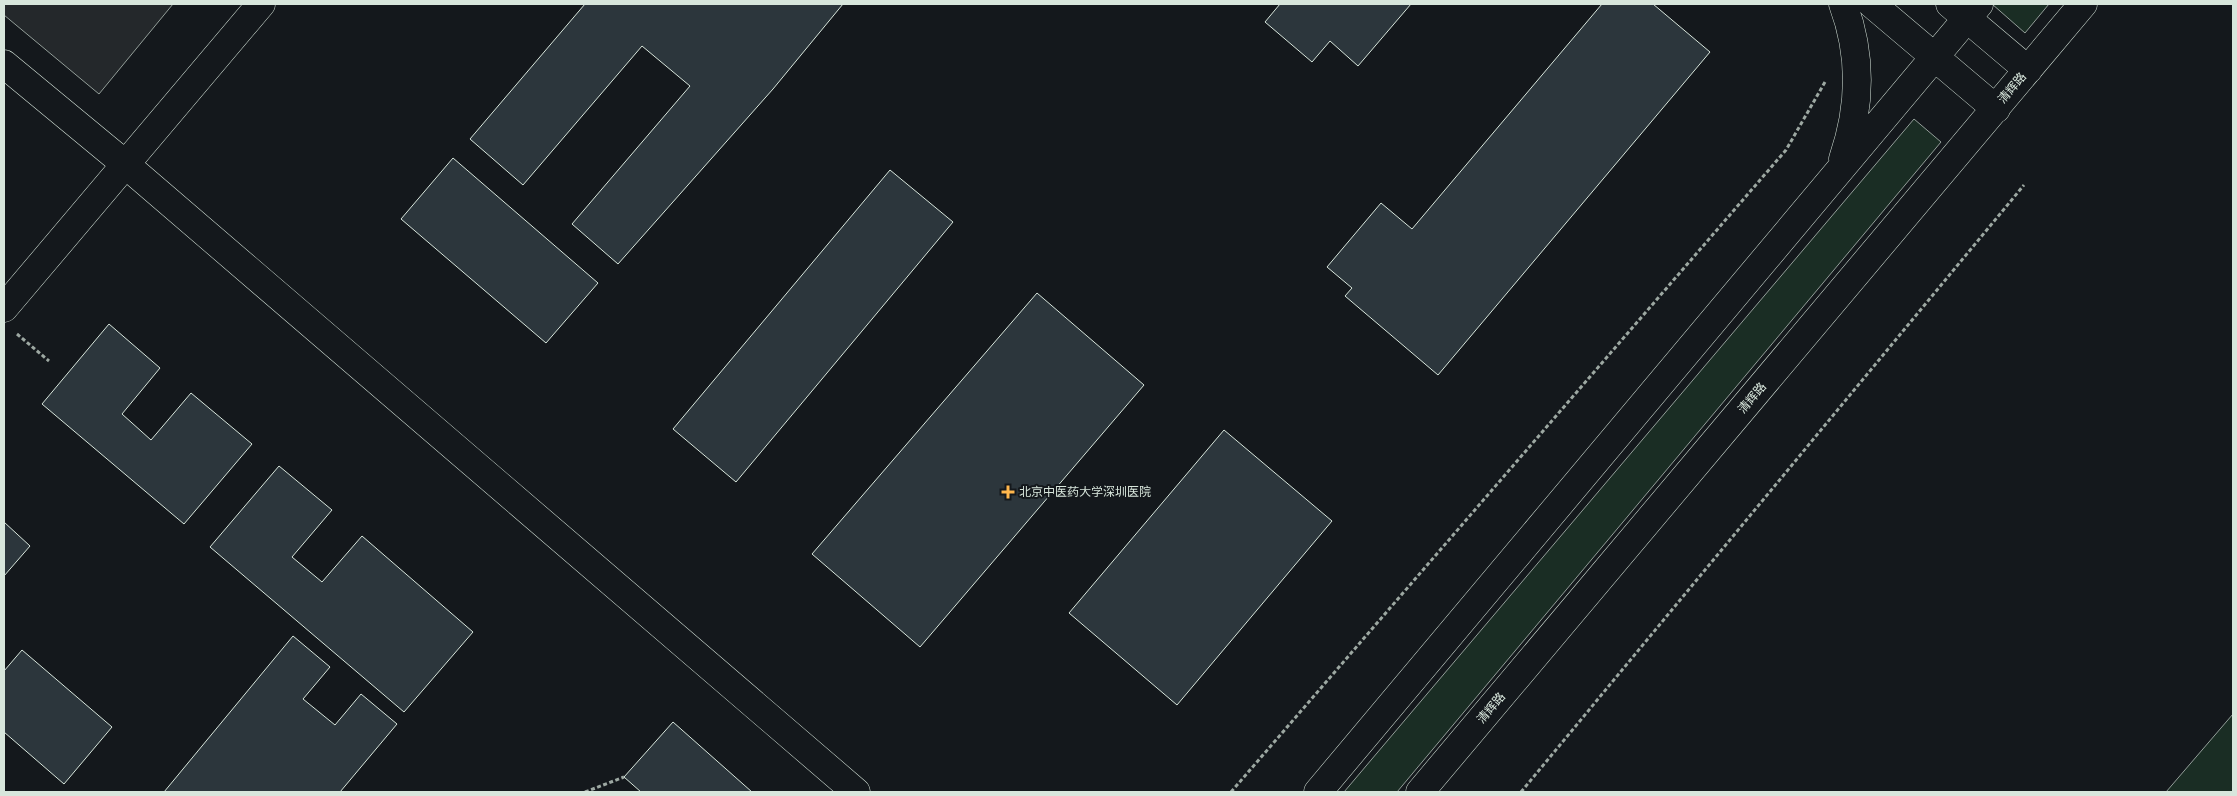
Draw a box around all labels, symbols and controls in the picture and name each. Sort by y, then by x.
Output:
street label: 清辉路 [1994,68,2030,107]
street label: 清辉路 [1734,378,1770,417]
place label: 北京中医药大学深圳医院 [1019,483,1151,500]
marker: 北京中医药大学深圳医院 [1001,485,1015,499]
street label: 清辉路 [1473,688,1509,727]

